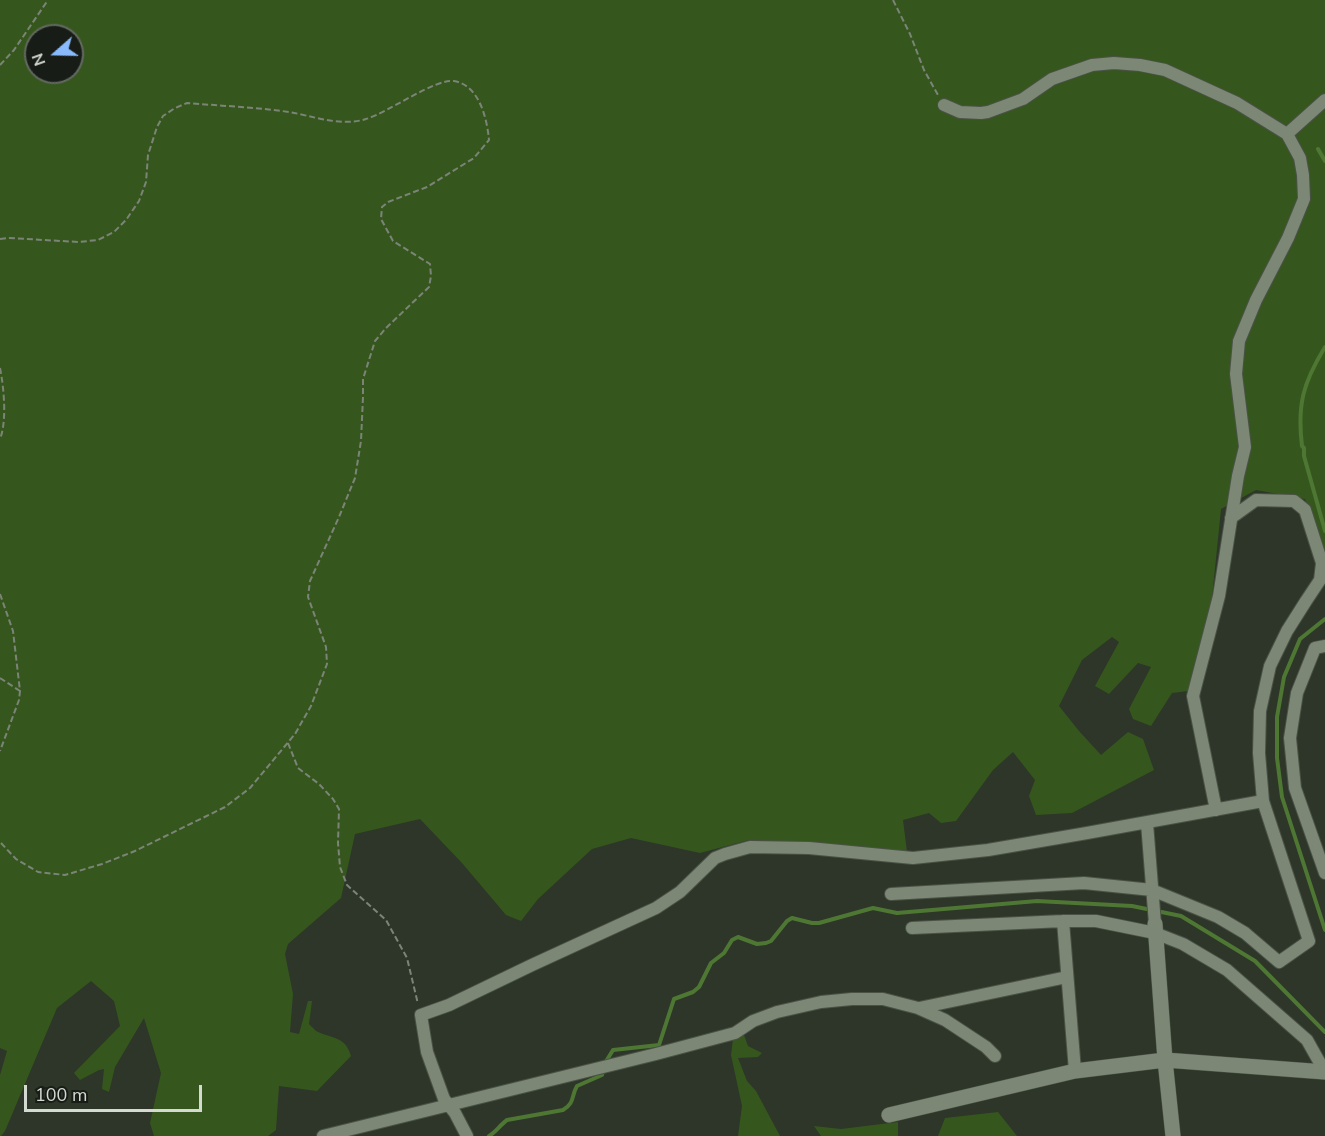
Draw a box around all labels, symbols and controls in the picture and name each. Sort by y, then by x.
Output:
north arrow [24,24,84,84]
text: N [27,50,51,69]
scale bar [27,1073,206,1111]
text: 100 m [35,1083,87,1107]

